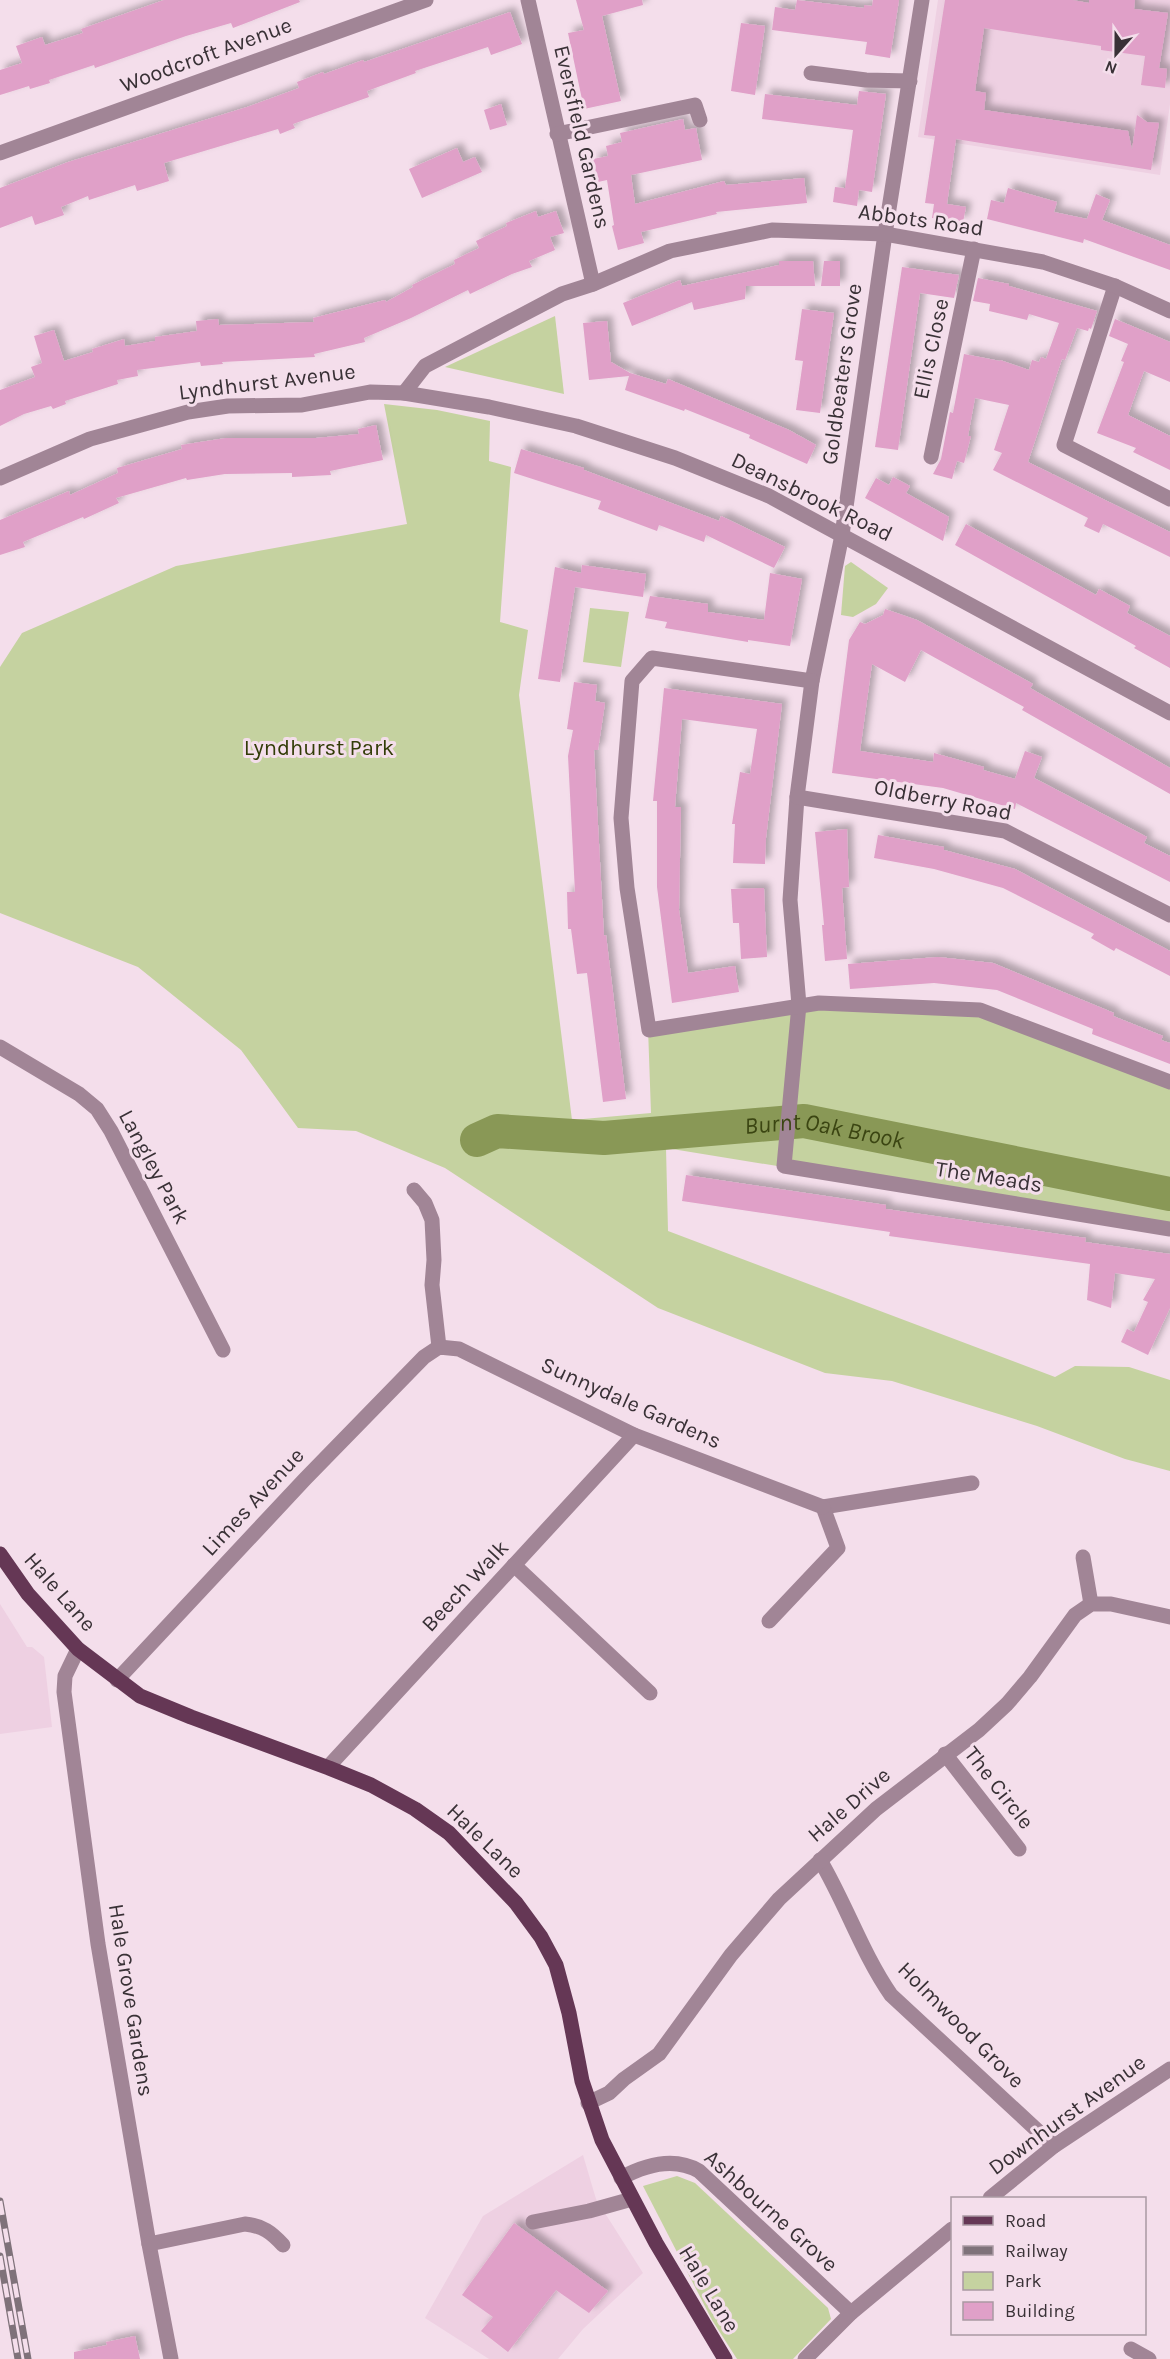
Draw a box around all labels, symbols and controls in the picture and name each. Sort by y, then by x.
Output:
street label: Woodcroft Avenue [117,12,295,98]
north arrow [1086,24,1146,84]
street label: Eversfield Gardens [548,43,616,231]
text: N [1102,57,1120,78]
street label: Abbots Road [857,198,985,242]
street label: Goldbeaters Grove [816,282,868,466]
street label: Ellis Close [908,296,954,402]
street label: Lyndhurst Avenue [177,358,357,406]
street label: Deansbrook Road [727,447,897,547]
park label: Lyndhurst Park [244,735,394,761]
street label: Oldberry Road [872,774,1014,826]
street label: Langley Park [113,1105,195,1229]
water label: Burnt Oak Brook [743,1107,908,1155]
street label: The Meads [934,1156,1044,1198]
street label: Sunnydale Gardens [537,1352,725,1454]
street label: Limes Avenue [196,1443,310,1561]
street label: Beech Walk [416,1535,514,1637]
street label: Hale Lane [19,1547,101,1637]
street label: The Circle [959,1742,1039,1834]
street label: Hale Drive [802,1762,896,1848]
street label: Hale Lane [441,1798,529,1884]
street label: Hale Grove Gardens [103,1902,159,2098]
street label: Holmwood Grove [892,1956,1030,2094]
street label: Downhurst Avenue [983,2049,1151,2181]
street label: Ashbourne Grove [699,2144,843,2278]
legend [951,2197,1146,2335]
text: Road [1005,2210,1046,2232]
text: Railway [1005,2240,1068,2262]
street label: Hale Lane [673,2241,745,2337]
text: Park [1005,2270,1042,2292]
text: Building [1005,2300,1075,2322]

